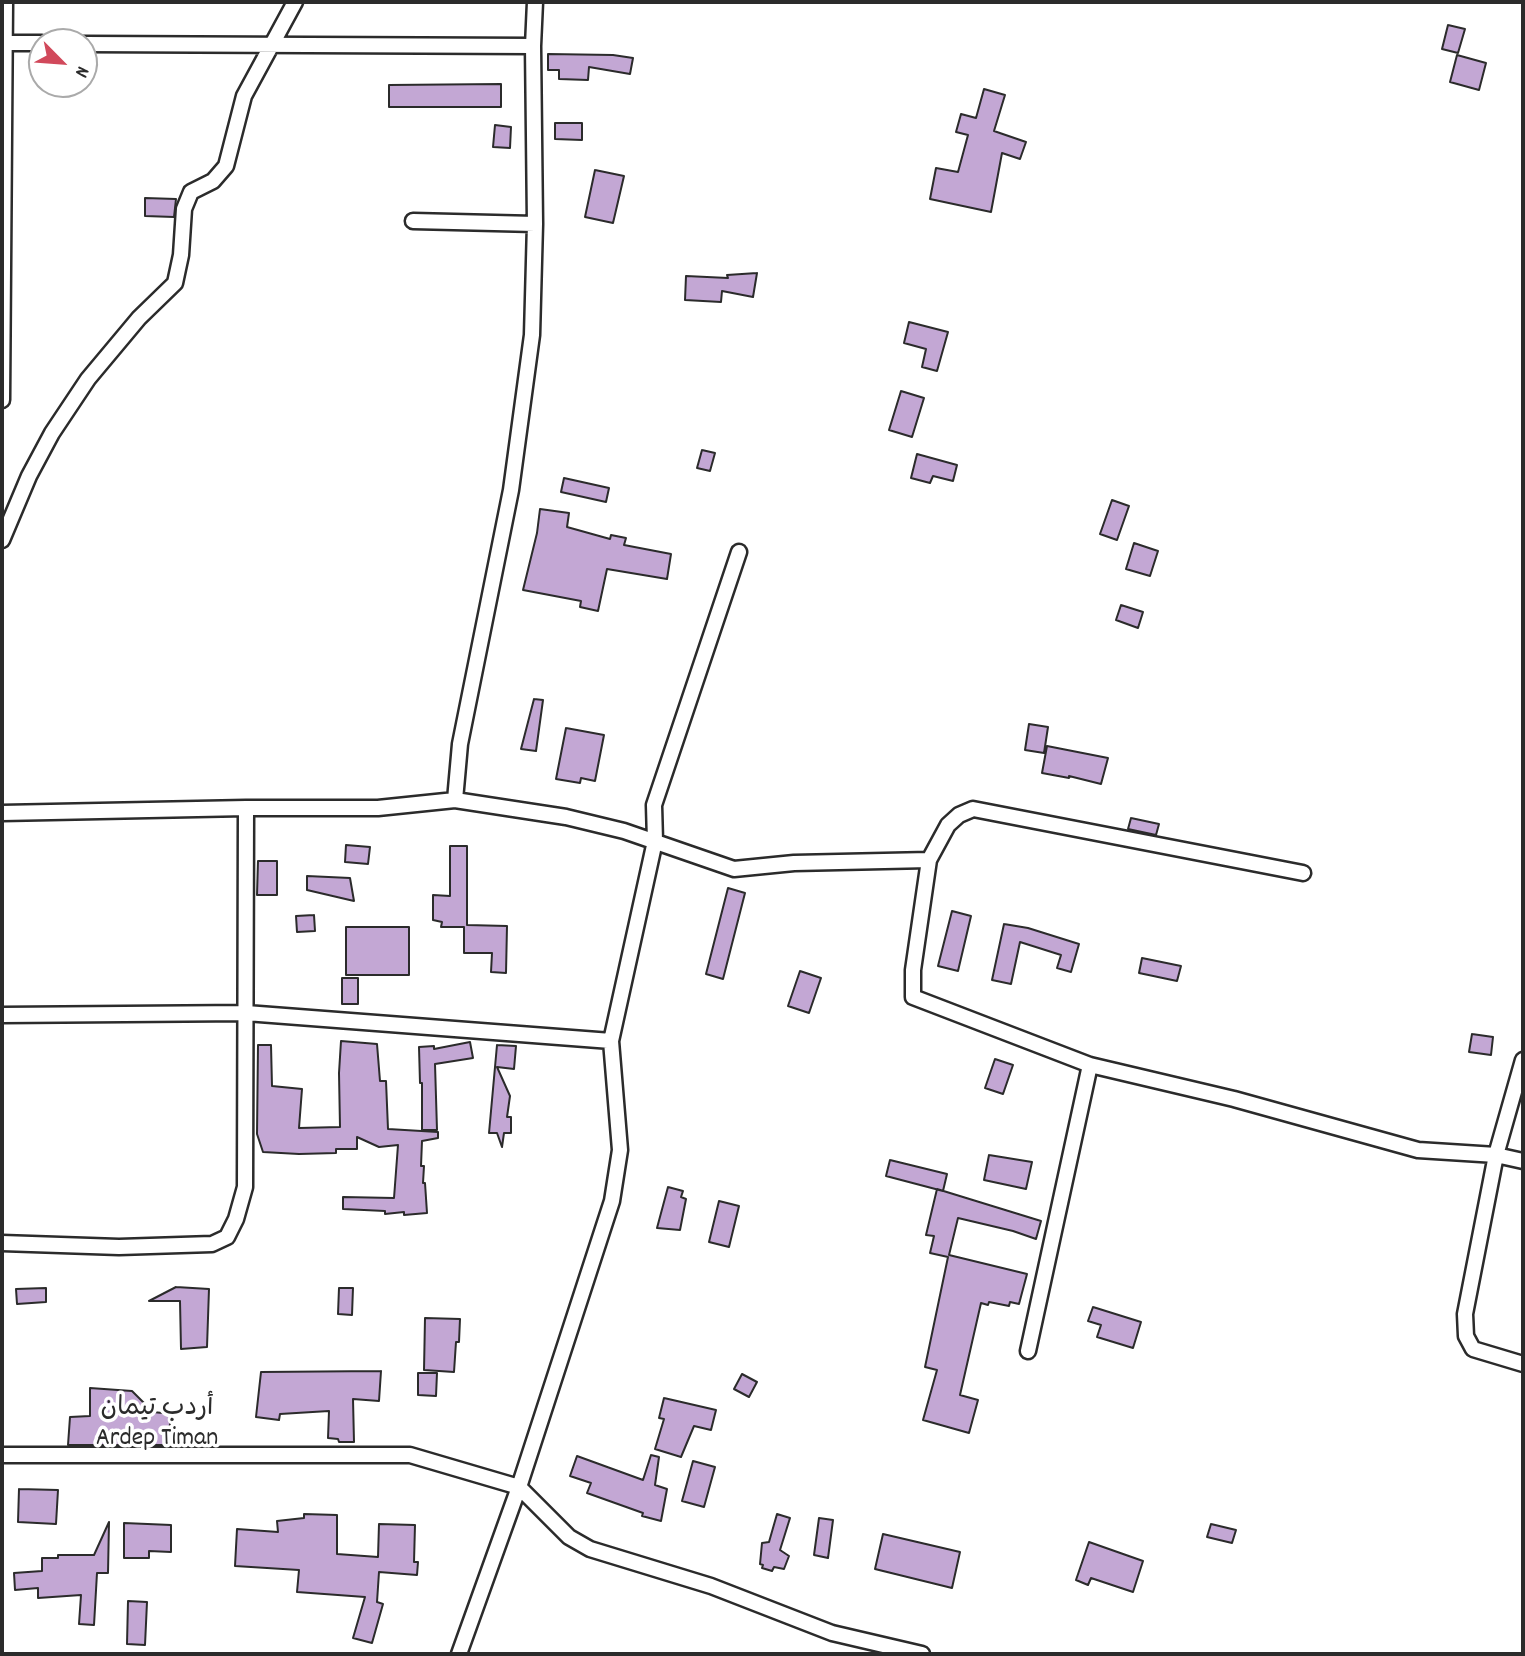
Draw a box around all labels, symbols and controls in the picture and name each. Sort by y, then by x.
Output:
north arrow [28,28,98,98]
text: N [66,61,95,81]
district label: أردب تيمان Ardep Timan [86,1394,228,1456]

